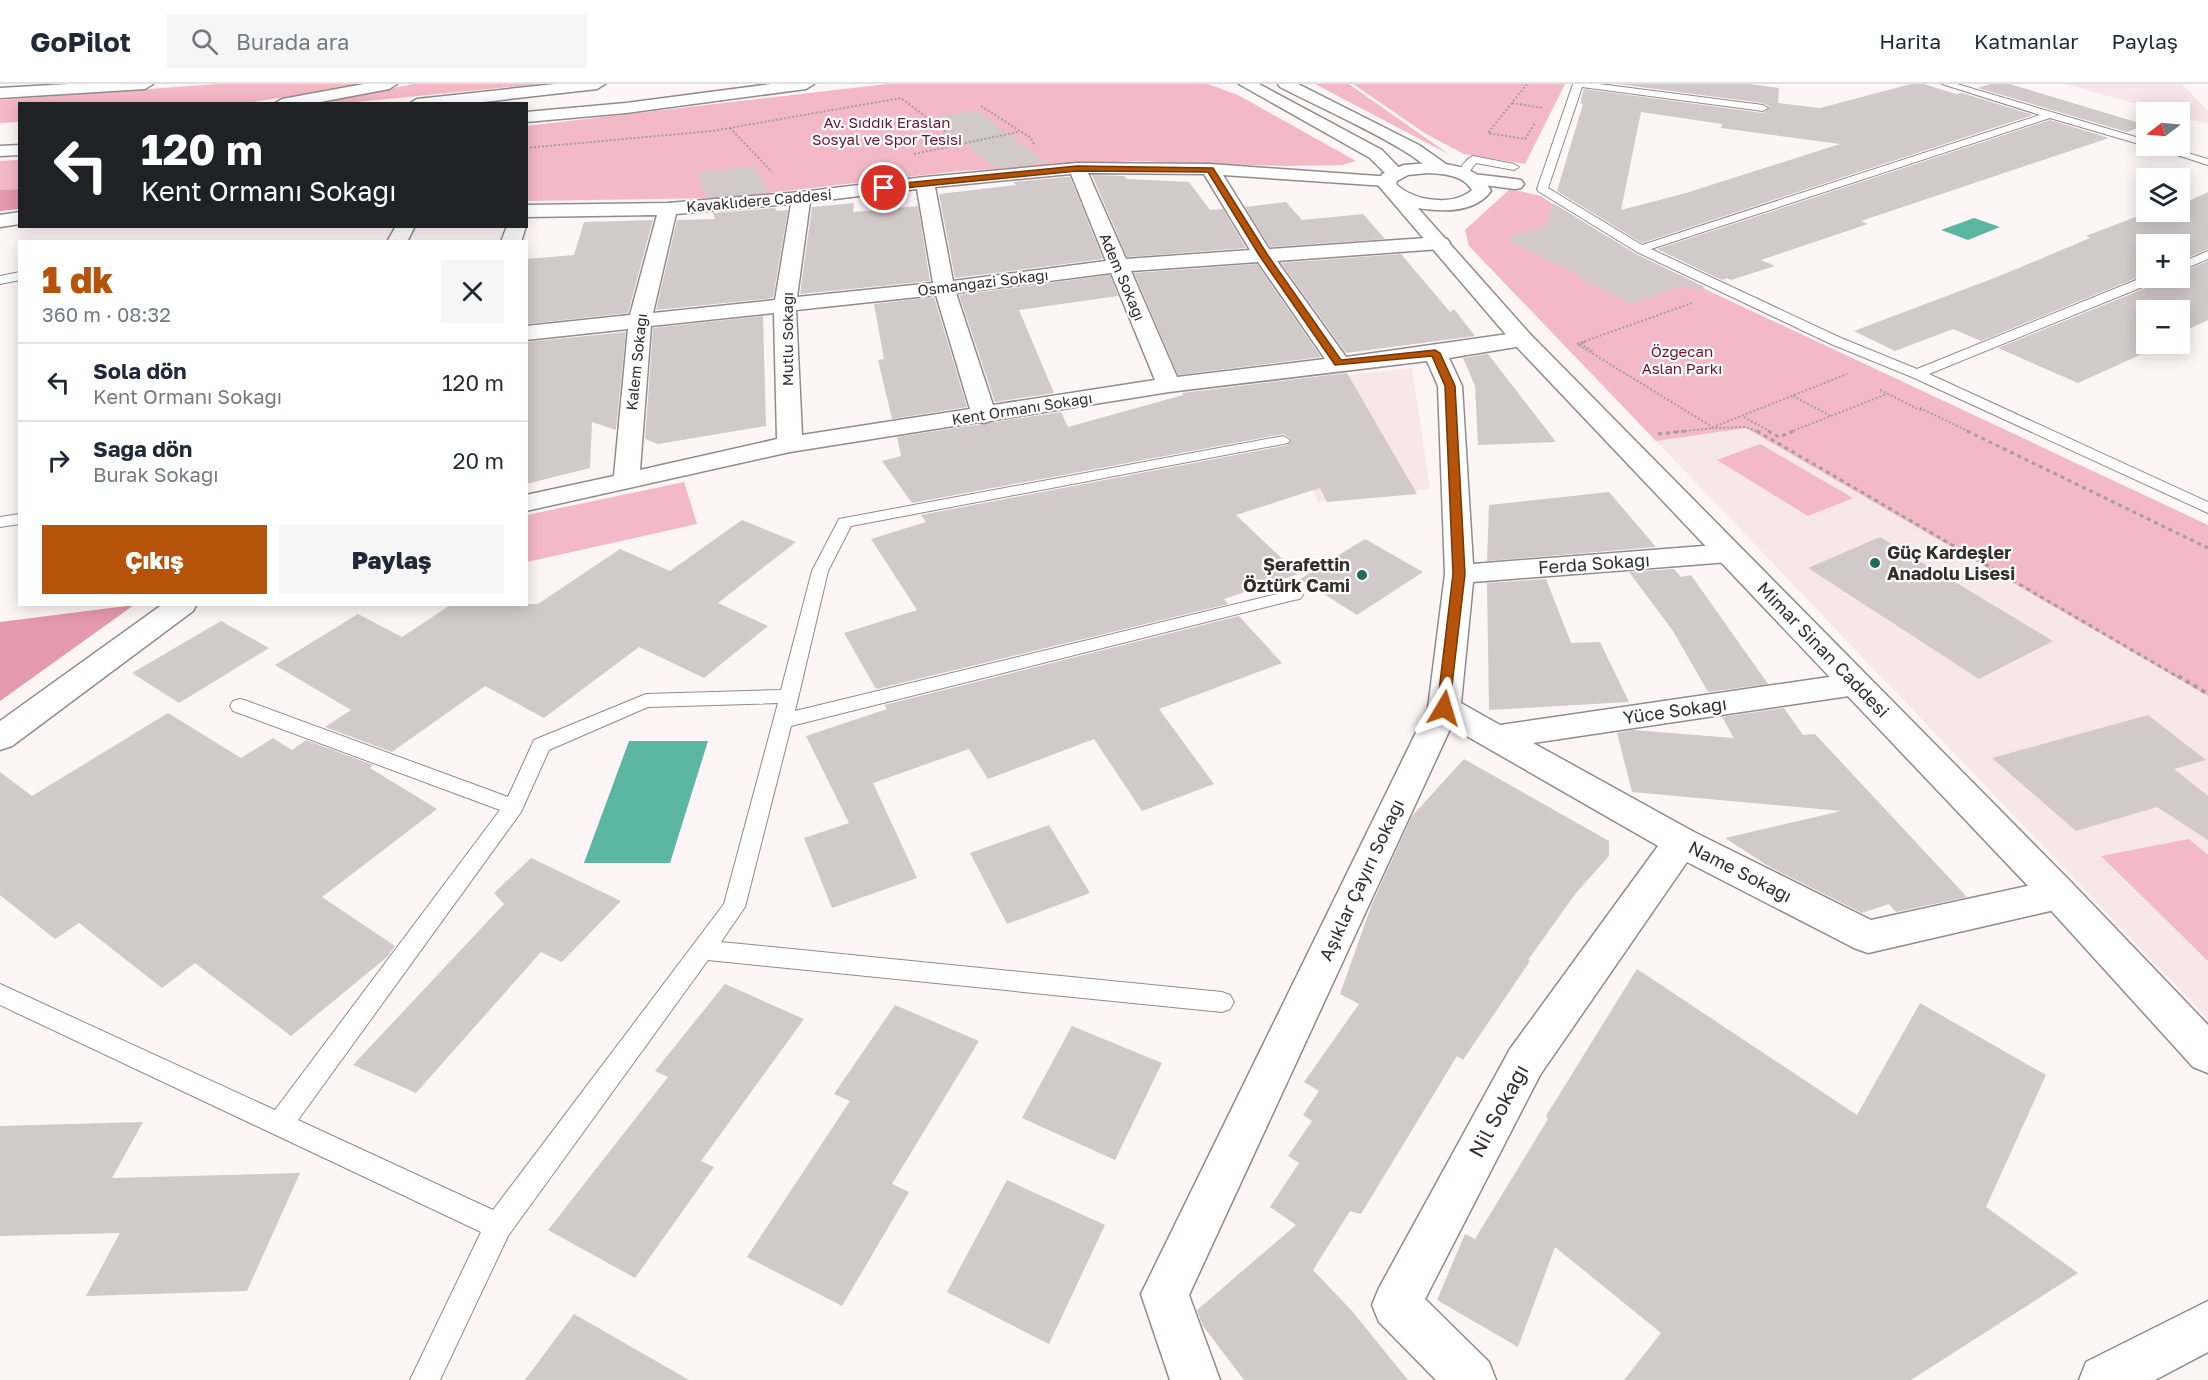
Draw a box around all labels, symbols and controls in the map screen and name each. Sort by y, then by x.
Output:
search box [167,14,587,68]
text: GoPilot [30,25,131,58]
icon: search [188,25,221,58]
text: Burada ara [236,28,349,55]
text: Harita [1879,28,1941,54]
text: Katmanlar [1974,28,2079,54]
text: Paylaş [2112,28,2178,54]
north arrow [2136,102,2190,156]
map controls [2136,102,2190,354]
park label: Av. Sıddık Eraslan Sosyal ve Spor Tesisi [812,113,962,148]
text: 120 m [141,124,263,174]
icon: left [42,126,120,204]
pin [858,162,909,213]
button: layers [2136,168,2190,222]
icon: arrive [867,171,900,204]
text: Kent Ormanı Sokağı [141,175,396,207]
street label: Kavaklıdere Caddesi [685,185,832,215]
street label: Adem Sokağı [1096,230,1149,323]
button: + [2136,234,2190,288]
text: 1 dk [42,258,113,301]
button: close [441,260,504,323]
street label: Osmangazi Sokağı [916,265,1049,299]
street label: Mutlu Sokağı [778,292,796,386]
button: − [2136,300,2190,354]
text: 360 m · 08:32 [42,302,171,326]
street label: Kalem Sokağı [622,312,650,411]
park label: Özgecan Aslan Parkı [1642,342,1722,377]
text: Sola dön [93,357,187,384]
icon: left [42,366,75,399]
text: 120 m [442,369,504,396]
text: Kent Ormanı Sokağı [93,384,282,408]
street label: Kent Ormanı Sokağı [950,388,1093,428]
text: Sağa dön [93,435,192,462]
icon: right [42,444,75,477]
text: 20 m [453,447,504,474]
text: Burak Sokağı [93,462,219,486]
button: Çıkış [42,525,267,594]
button: Paylaş [279,525,504,594]
place label: Güç Kardeşler Anadolu Lisesi [1887,541,2015,584]
street label: Ferda Sokağı [1537,548,1651,578]
place label: Şerafettin Öztürk Cami [1243,553,1350,596]
marker: Güç Kardeşler Anadolu Lisesi [1868,556,1882,570]
marker: Şerafettin Öztürk Cami [1355,568,1369,582]
street label: Mimar Sinan Caddesi [1753,577,1894,722]
position arrow [1412,676,1476,740]
street label: Yüce Sokağı [1622,692,1728,728]
street label: Aşıklar Çayırı Sokağı [1314,795,1408,964]
street label: Name Sokağı [1685,836,1796,907]
street label: Nil Sokağı [1463,1060,1533,1162]

